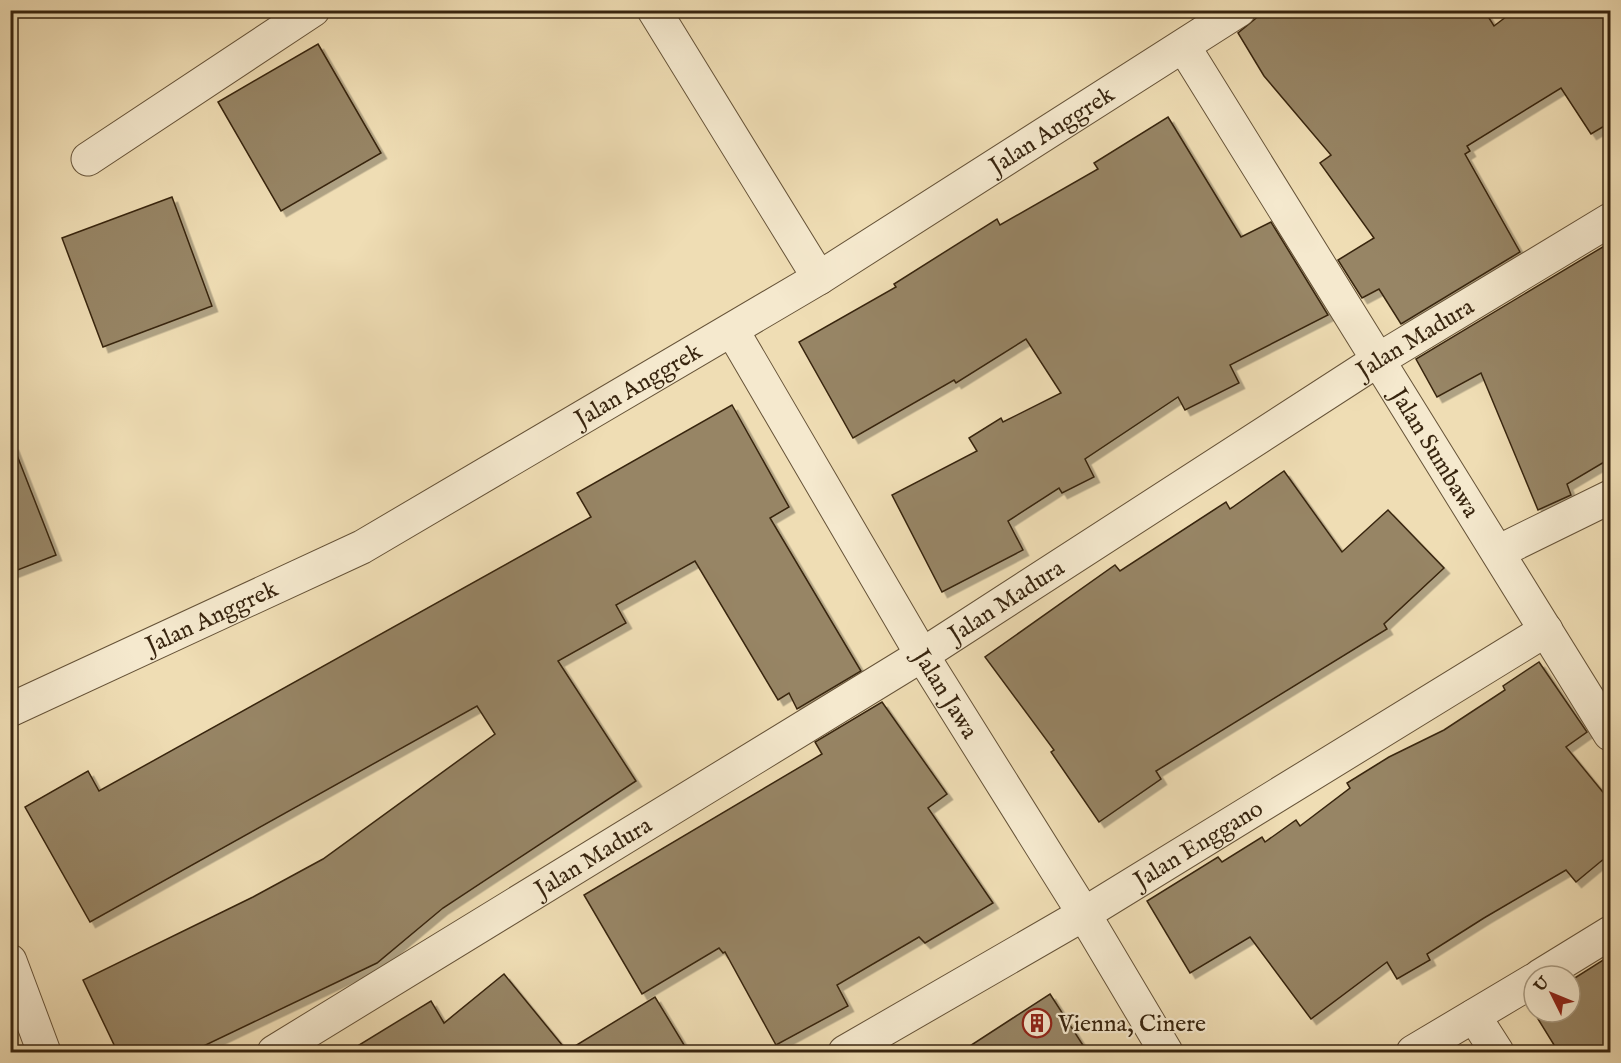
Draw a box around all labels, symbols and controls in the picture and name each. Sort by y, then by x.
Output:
street label: Jalan Anggrek [981,79,1121,184]
street label: Jalan Madura [1349,291,1481,388]
street label: Jalan Anggrek [567,336,708,437]
street label: Jalan Sumbawa [1381,380,1486,524]
street label: Jalan Madura [940,553,1071,652]
street label: Jalan Anggrek [138,574,283,663]
street label: Jalan Jawa [904,641,985,746]
street label: Jalan Enggano [1126,794,1269,898]
street label: Jalan Madura [527,810,659,907]
north arrow [1522,964,1582,1024]
text: U [1530,973,1555,998]
building icon: Vienna, Cinere [1021,1007,1053,1039]
place label: Vienna, Cinere [1057,1009,1206,1040]

